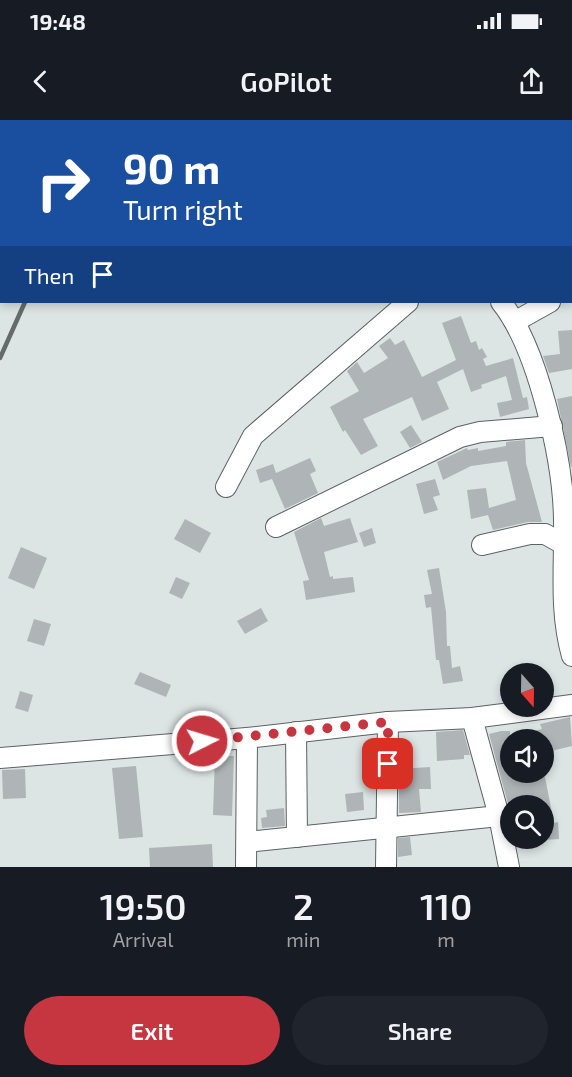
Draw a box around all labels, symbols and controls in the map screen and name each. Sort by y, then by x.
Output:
text: 19:48 [30,8,86,34]
icon: back [24,65,57,98]
text: GoPilot [240,65,332,97]
icon: share [515,65,548,98]
text: 90 m [123,142,220,192]
icon: right [24,144,102,222]
text: Turn right [123,193,243,225]
icon: arrive [86,258,119,291]
text: Then [24,262,74,288]
north arrow [500,663,554,717]
map controls [500,663,554,849]
position arrow [170,709,234,773]
button: sound [500,729,554,783]
pin [362,738,413,789]
icon: arrive [371,747,404,780]
button: search [500,795,554,849]
text: 19:50 [100,884,187,927]
text: 2 [293,884,314,927]
text: 110 [420,884,472,927]
text: Arrival [113,927,174,951]
text: min [286,927,320,951]
text: m [437,927,455,951]
button: Exit [24,996,280,1065]
button: Share [292,996,548,1065]

